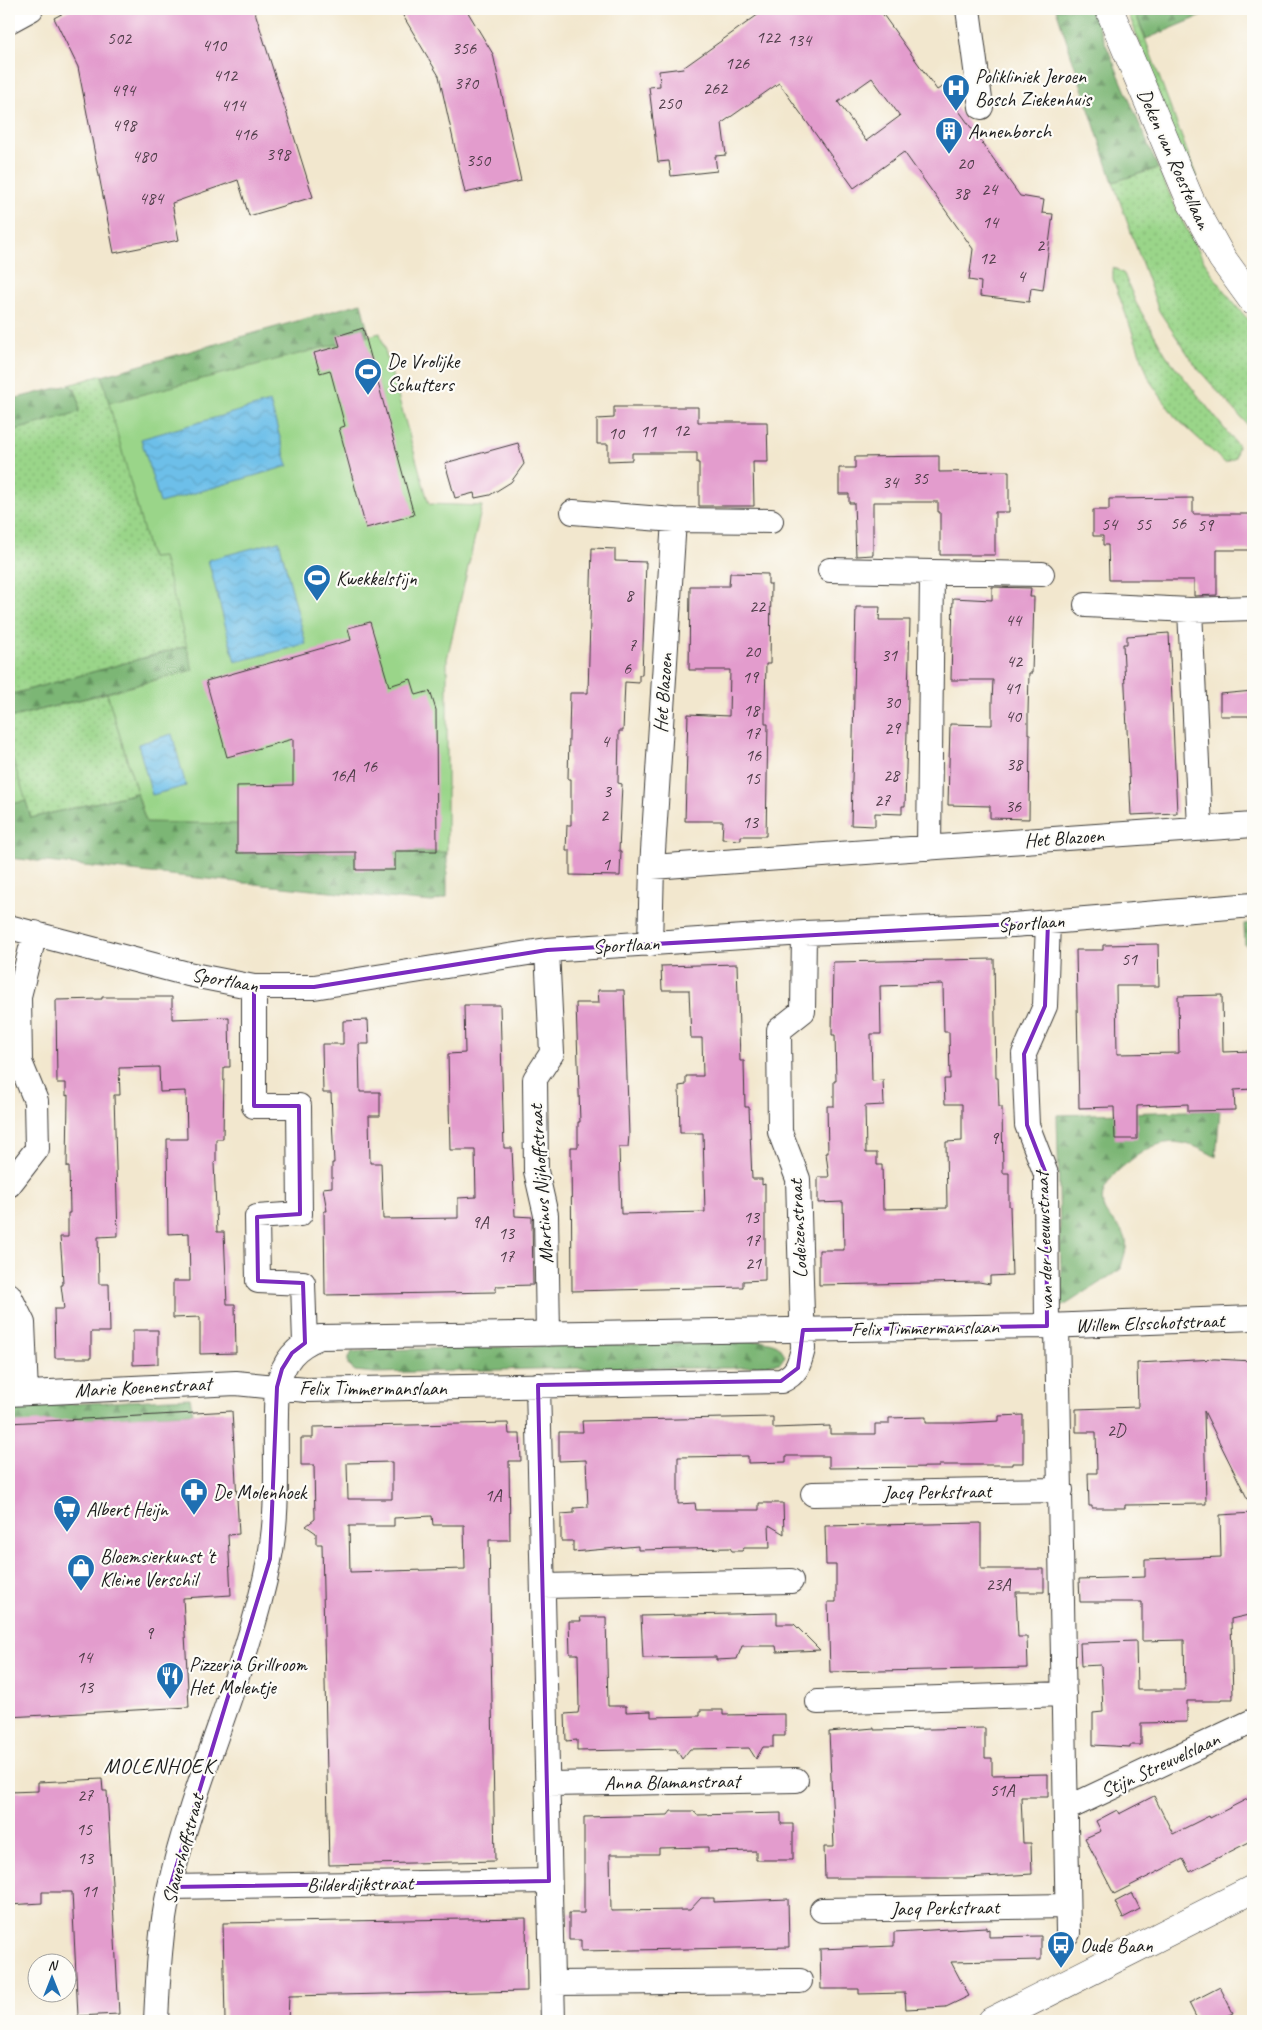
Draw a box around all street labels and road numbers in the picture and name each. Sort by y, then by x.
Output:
street label: Deken van Roestellaan [1132,85,1217,234]
street label: Het Blazoen [648,651,678,734]
street label: Het Blazoen [1023,823,1106,853]
street label: Sportlaan [997,908,1066,938]
street label: Sportlaan [592,931,661,959]
street label: Sportlaan [190,962,261,998]
street label: Martinus Nijhoffstraat [523,1101,559,1264]
street label: van der Leeuwstraat [1029,1168,1059,1311]
street label: Lodeizenstraat [783,1177,813,1279]
street label: Willem Elsschotstraat [1075,1308,1227,1338]
street label: Felix Timmermanslaan [851,1314,1000,1342]
street label: Marie Koenenstraat [74,1371,215,1403]
street label: Felix Timmermanslaan [299,1376,448,1401]
street label: Jacq Perkstraat [882,1479,994,1505]
street label: Stijn Streuvelslaan [1097,1726,1224,1803]
street label: Anna Blamanstraat [604,1768,743,1796]
street label: Slauerhoffstraat [156,1789,210,1907]
street label: Bilderdijkstraat [307,1871,416,1897]
street label: Jacq Perkstraat [890,1895,1002,1921]

